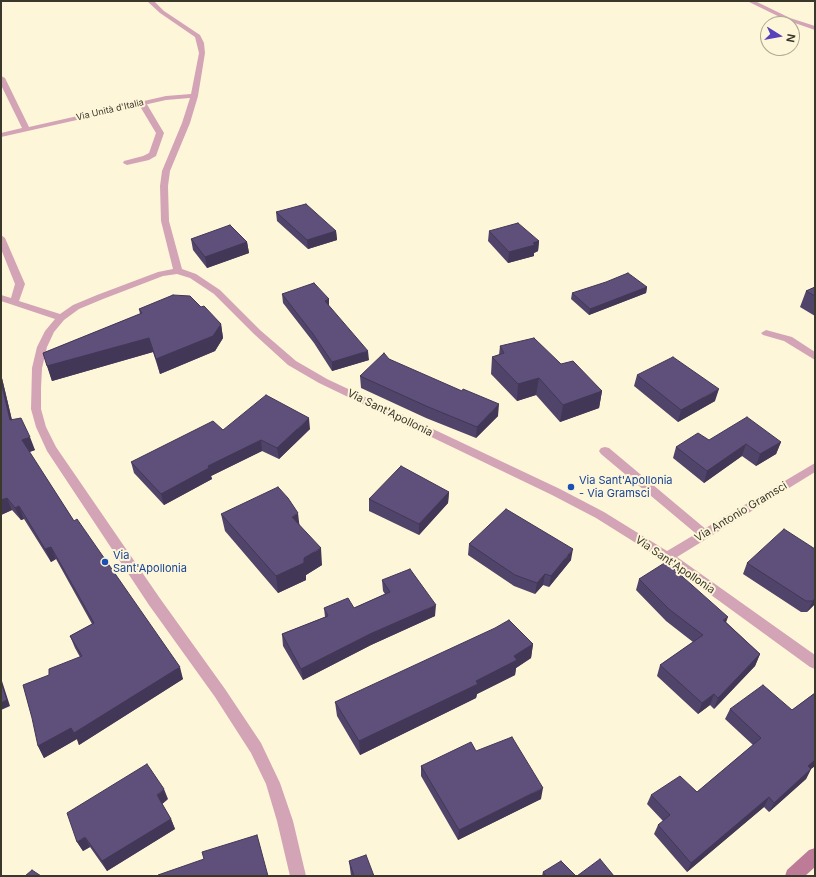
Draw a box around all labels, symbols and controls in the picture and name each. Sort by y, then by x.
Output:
north arrow [760,16,800,56]
text: N [783,33,798,44]
street label: Via Unità d'Italia [75,97,145,123]
street label: Via Sant'Apollonia [345,387,435,439]
place label: Via Sant'Apollonia - Via Gramsci [579,474,672,500]
street label: Via Antonio Gramsci [692,479,790,545]
marker: Via Sant'Apollonia - Via Gramsci [566,482,576,492]
street label: Via Sant'Apollonia [633,533,717,597]
place label: Via Sant'Apollonia [113,549,187,575]
marker: Via Sant'Apollonia [100,557,110,567]

